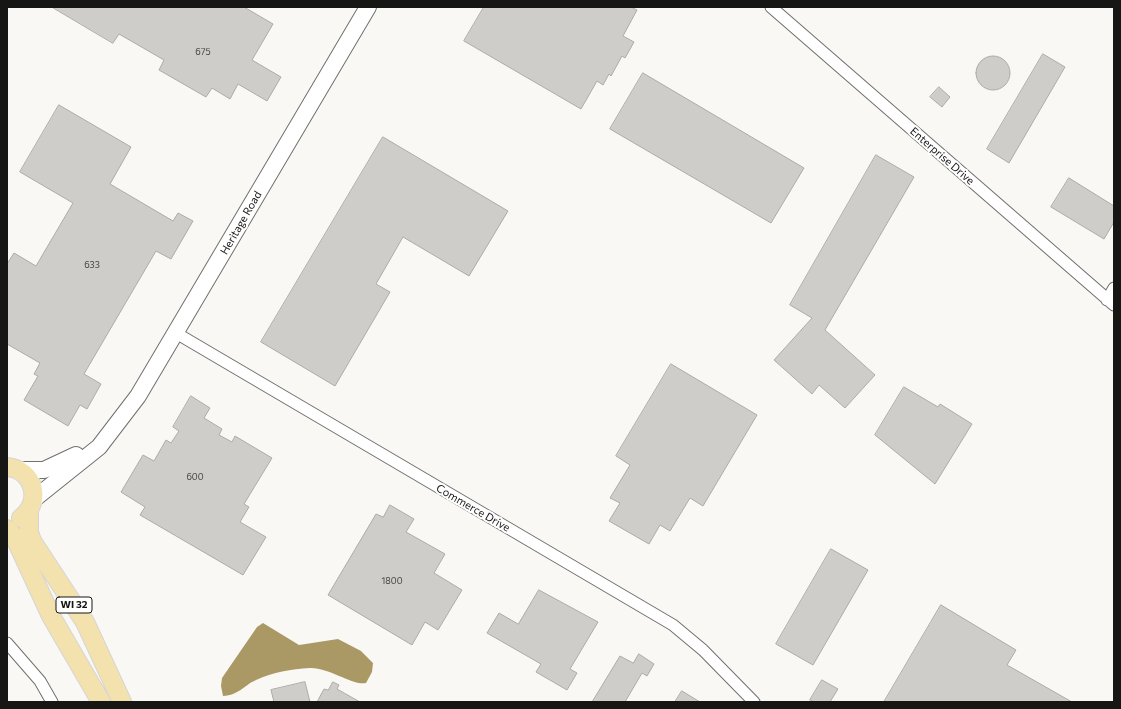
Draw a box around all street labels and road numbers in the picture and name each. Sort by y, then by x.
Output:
street label: Enterprise Drive [907,125,977,187]
street label: Heritage Road [218,189,264,257]
street label: Commerce Drive [434,481,512,535]
road number: WI 32 [56,597,92,613]

